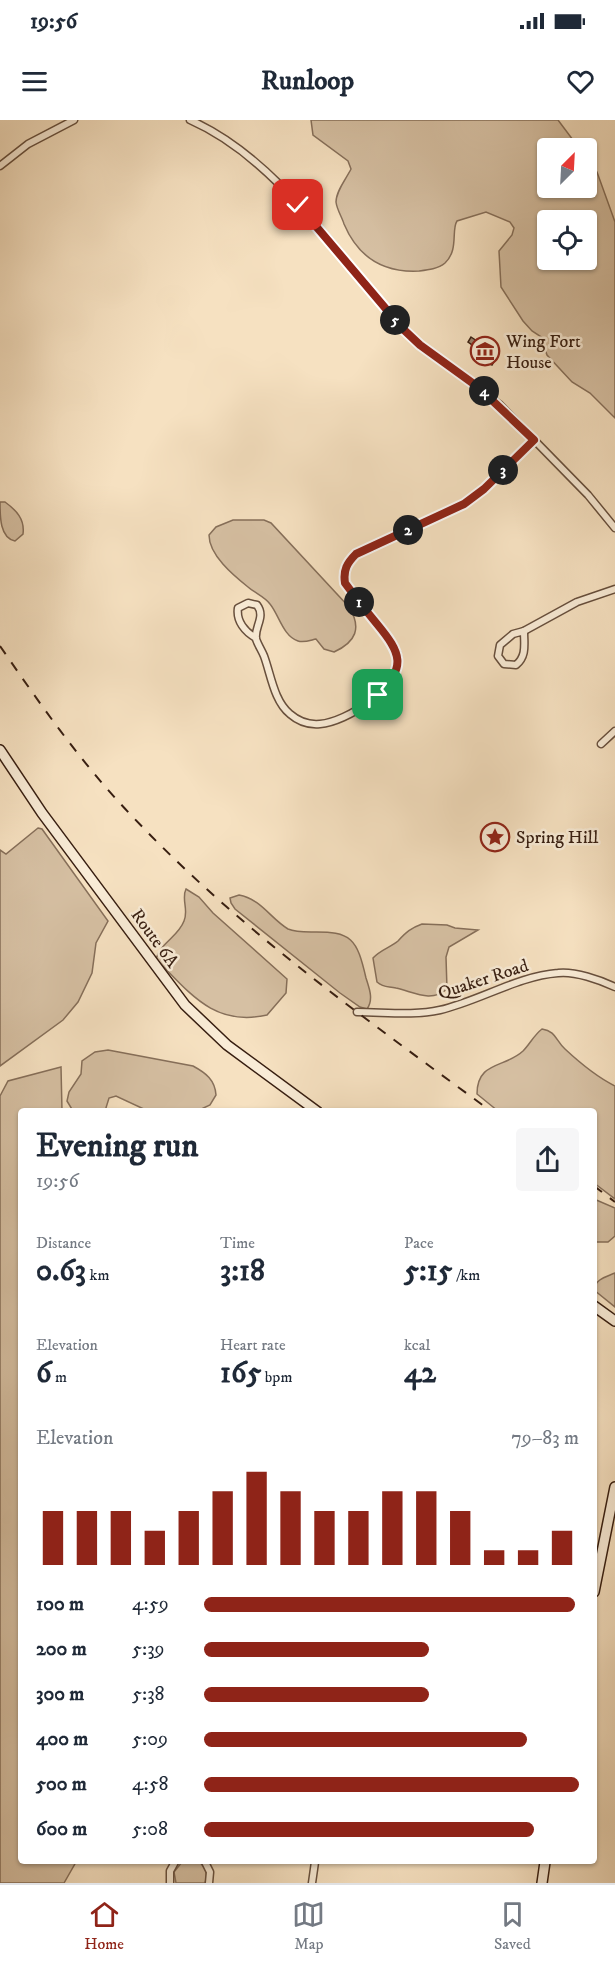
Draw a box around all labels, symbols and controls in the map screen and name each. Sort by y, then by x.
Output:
text: 19:56 [30,8,77,35]
text: Runloop [261,64,354,98]
icon: menu [18,65,51,98]
icon: heart [564,65,597,98]
north arrow [537,138,597,198]
map controls [537,138,597,270]
pin [272,179,323,230]
icon: check [281,188,314,221]
button: locate [537,210,597,270]
pin: 5 [380,305,410,335]
text: 5 [391,310,399,330]
place label: Wing Fort House [505,331,581,374]
museum icon: Wing Fort House [469,335,501,367]
pin: 4 [469,376,499,406]
text: 4 [479,381,489,401]
pin: 3 [488,455,518,485]
text: 3 [500,460,506,480]
pin: 2 [393,515,423,545]
text: 2 [404,520,412,540]
pin: 1 [344,587,374,617]
text: 1 [356,592,362,612]
pin [352,669,403,720]
icon: arrive [361,678,394,711]
place icon: Spring Hill [479,821,511,853]
place label: Spring Hill [516,827,599,849]
street label: Route 6A [126,905,183,973]
street label: Quaker Road [435,955,531,1005]
text: Evening run [36,1126,198,1167]
button: share [516,1128,579,1191]
text: 19:56 [36,1169,79,1194]
text: Distance [36,1233,91,1253]
text: Time [220,1233,255,1253]
text: Pace [404,1233,434,1253]
text: 0.63 [36,1253,86,1290]
text: 3:18 [220,1253,265,1290]
text: 5:15 [404,1253,452,1290]
text: km [86,1265,109,1285]
text: /km [452,1265,480,1285]
text: Elevation [36,1335,98,1355]
text: Heart rate [220,1335,286,1355]
text: kcal [404,1335,430,1355]
text: 6 [36,1355,52,1392]
text: 165 [220,1355,261,1392]
text: 42 [404,1355,436,1392]
text: m [52,1367,67,1387]
text: bpm [261,1367,292,1387]
text: Elevation [36,1426,113,1451]
text: 79–83 m [511,1426,579,1451]
text: 100 m [36,1592,84,1617]
text: 4:59 [132,1592,169,1617]
text: 200 m [36,1637,87,1662]
text: 5:39 [132,1637,165,1662]
text: 300 m [36,1682,84,1707]
text: 5:38 [132,1682,165,1707]
text: 400 m [36,1727,88,1752]
text: 5:09 [132,1727,168,1752]
text: 500 m [36,1772,87,1797]
text: 4:58 [132,1772,169,1797]
text: 600 m [36,1817,87,1842]
text: 5:08 [132,1817,168,1842]
tab: Home [84,1898,124,1954]
tab: Map [292,1898,325,1954]
tab: Saved [494,1898,531,1954]

